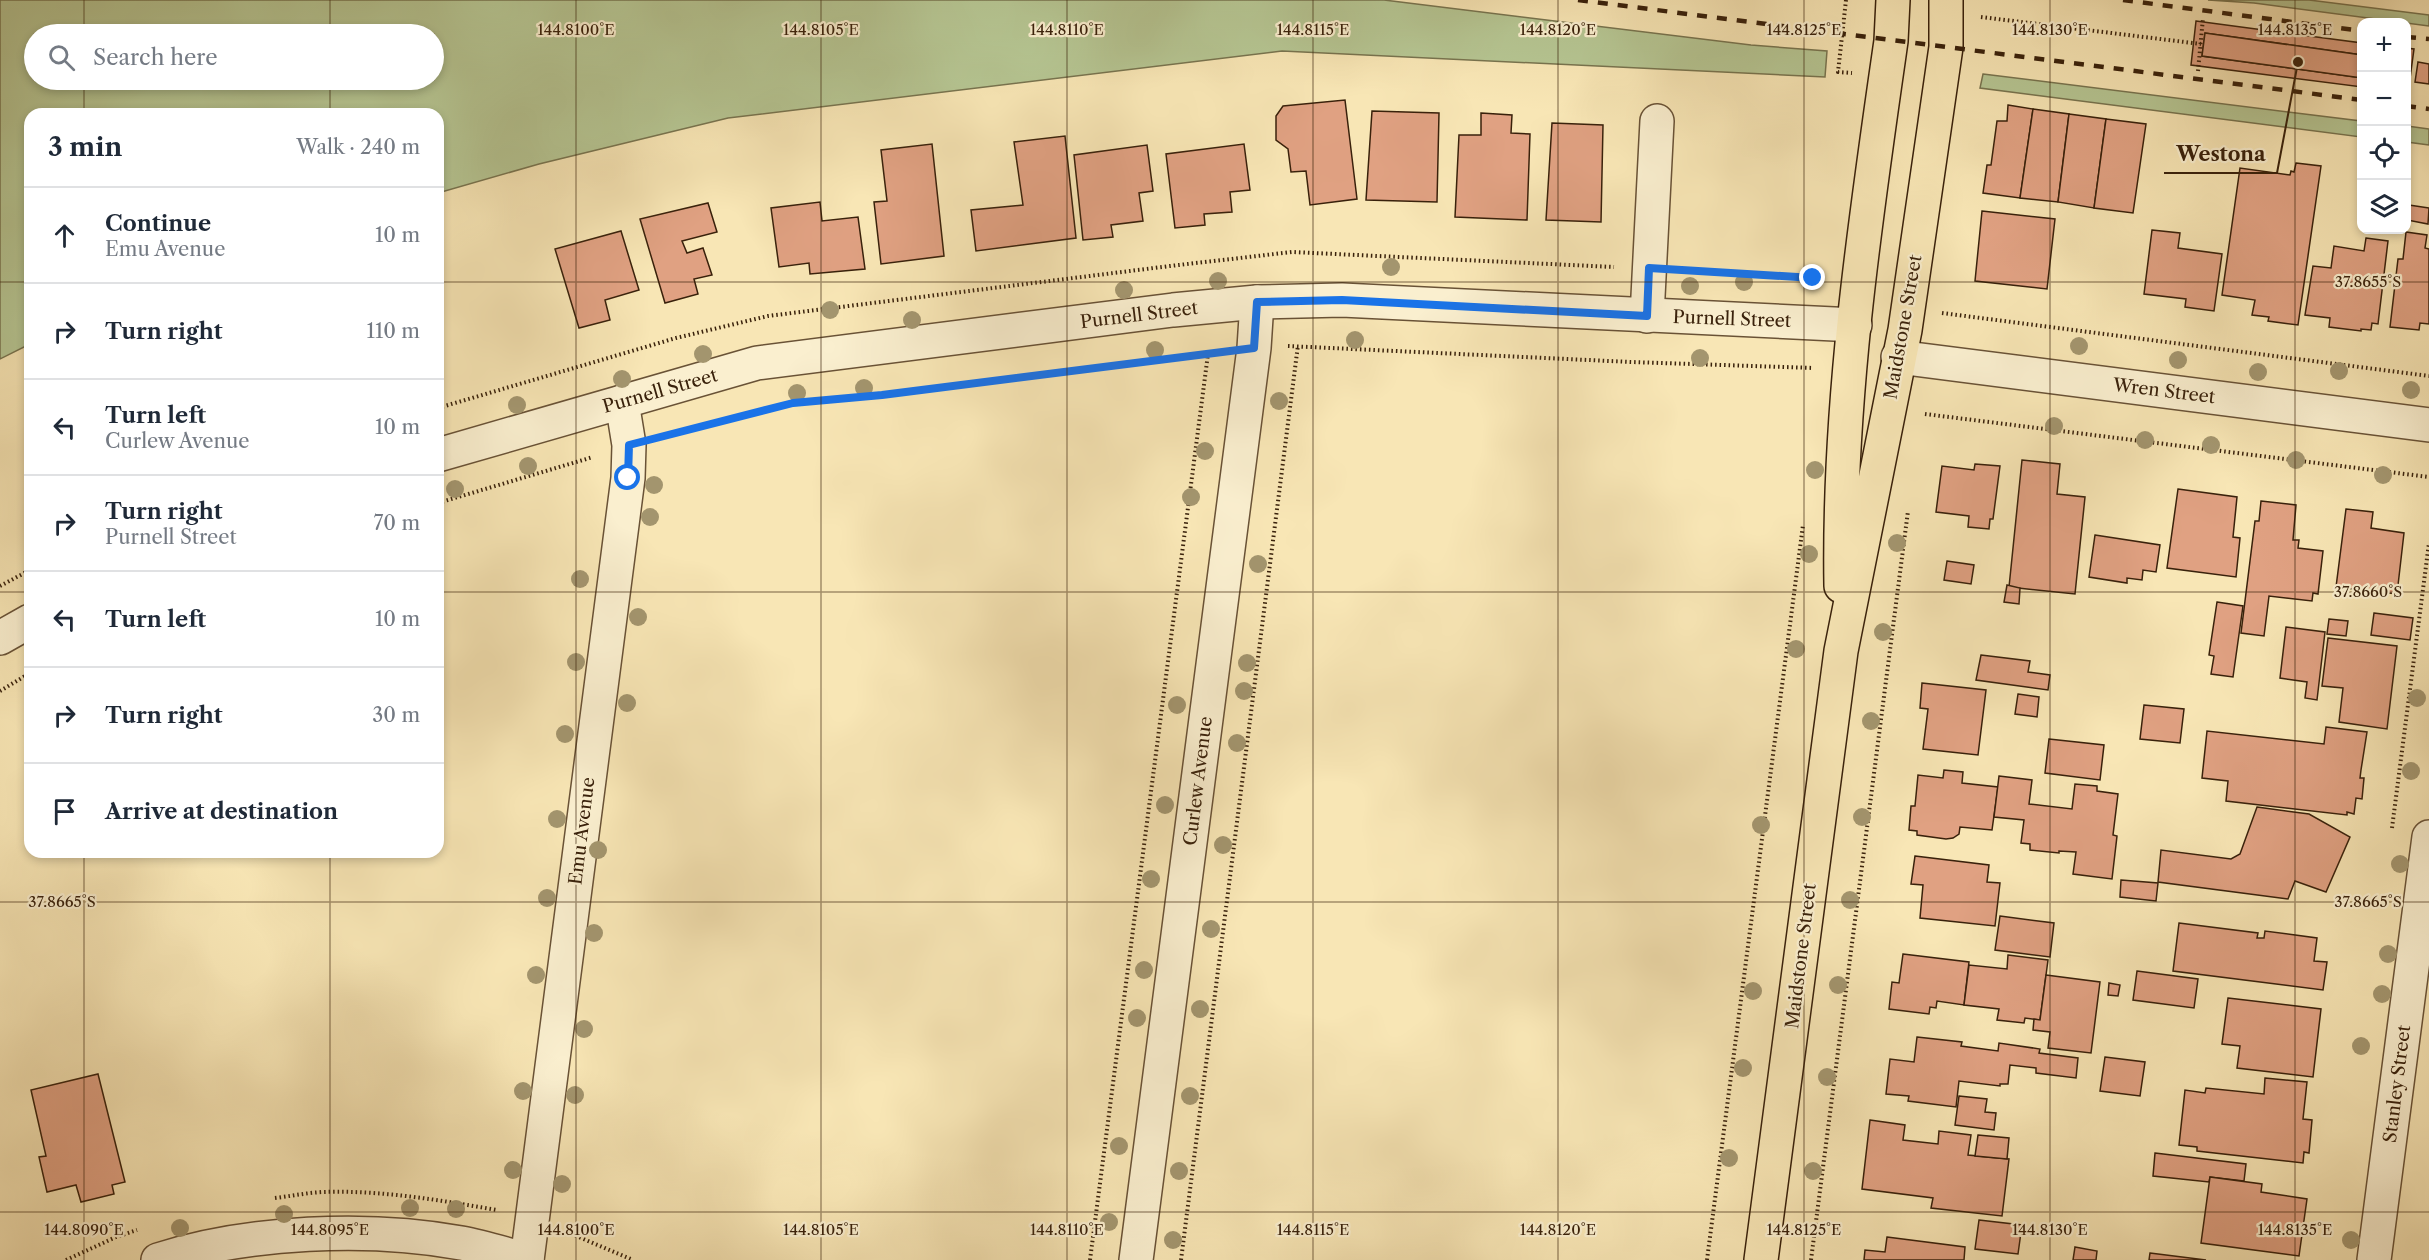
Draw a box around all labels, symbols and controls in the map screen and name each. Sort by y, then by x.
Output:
map controls [2357,18,2411,234]
button: + [2357,18,2411,72]
text: 144.8100°E [537,20,615,39]
text: 144.8105°E [783,20,859,39]
text: 144.8110°E [1030,20,1104,39]
text: 144.8115°E [1277,20,1349,39]
text: 144.8120°E [1520,20,1596,39]
text: 144.8125°E [1767,20,1841,39]
text: 144.8130°E [2012,20,2088,39]
text: 144.8135°E [2258,20,2332,39]
search box [24,24,444,90]
icon: search [45,41,78,74]
text: Search here [93,44,218,71]
button: − [2357,72,2411,126]
button: locate [2357,126,2411,180]
text: 3 min [48,131,122,163]
text: Walk · 240 m [296,135,420,159]
callout: Westona [2164,135,2277,173]
text: Westona [2175,142,2266,166]
button: layers [2357,180,2411,234]
text: Continue [105,210,211,237]
icon: ahead [48,219,81,252]
text: 10 m [375,223,420,247]
text: Emu Avenue [105,237,225,261]
street label: Maidstone Street [1879,252,1927,401]
route end [1799,264,1825,290]
text: 37.8655°S [2335,272,2401,291]
street label: Purnell Street [1079,297,1200,333]
street label: Purnell Street [1672,306,1792,332]
icon: right [48,315,81,348]
text: Turn right [105,318,223,345]
text: 110 m [367,319,420,343]
street label: Purnell Street [600,364,721,418]
street label: Wren Street [2111,374,2217,408]
text: Turn left [105,402,206,429]
icon: left [48,411,81,444]
text: 10 m [375,415,420,439]
text: Curlew Avenue [105,429,250,453]
route start [614,464,640,490]
text: Turn right [105,498,223,525]
icon: right [48,507,81,540]
text: 70 m [374,511,420,535]
text: Purnell Street [105,525,237,549]
text: 37.8660°S [2334,582,2402,601]
icon: left [48,603,81,636]
text: Turn left [105,606,206,633]
text: 10 m [375,607,420,631]
icon: right [48,699,81,732]
text: Turn right [105,702,223,729]
text: 30 m [372,703,420,727]
street label: Curlew Avenue [1179,715,1217,847]
street label: Emu Avenue [564,776,600,886]
icon: arrive [48,795,81,828]
text: Arrive at destination [105,798,338,825]
street label: Maidstone Street [1781,881,1821,1030]
text: 37.8665°S [28,892,96,911]
text: 37.8665°S [2334,892,2402,911]
street label: Stanley Street [2379,1023,2415,1144]
text: 144.8090°E [44,1220,124,1239]
text: 144.8095°E [291,1220,369,1239]
text: 144.8100°E [537,1220,615,1239]
text: 144.8105°E [783,1220,859,1239]
text: 144.8110°E [1030,1220,1104,1239]
text: 144.8115°E [1277,1220,1349,1239]
text: 144.8120°E [1520,1220,1596,1239]
text: 144.8125°E [1767,1220,1841,1239]
text: 144.8130°E [2012,1220,2088,1239]
text: 144.8135°E [2258,1220,2332,1239]

